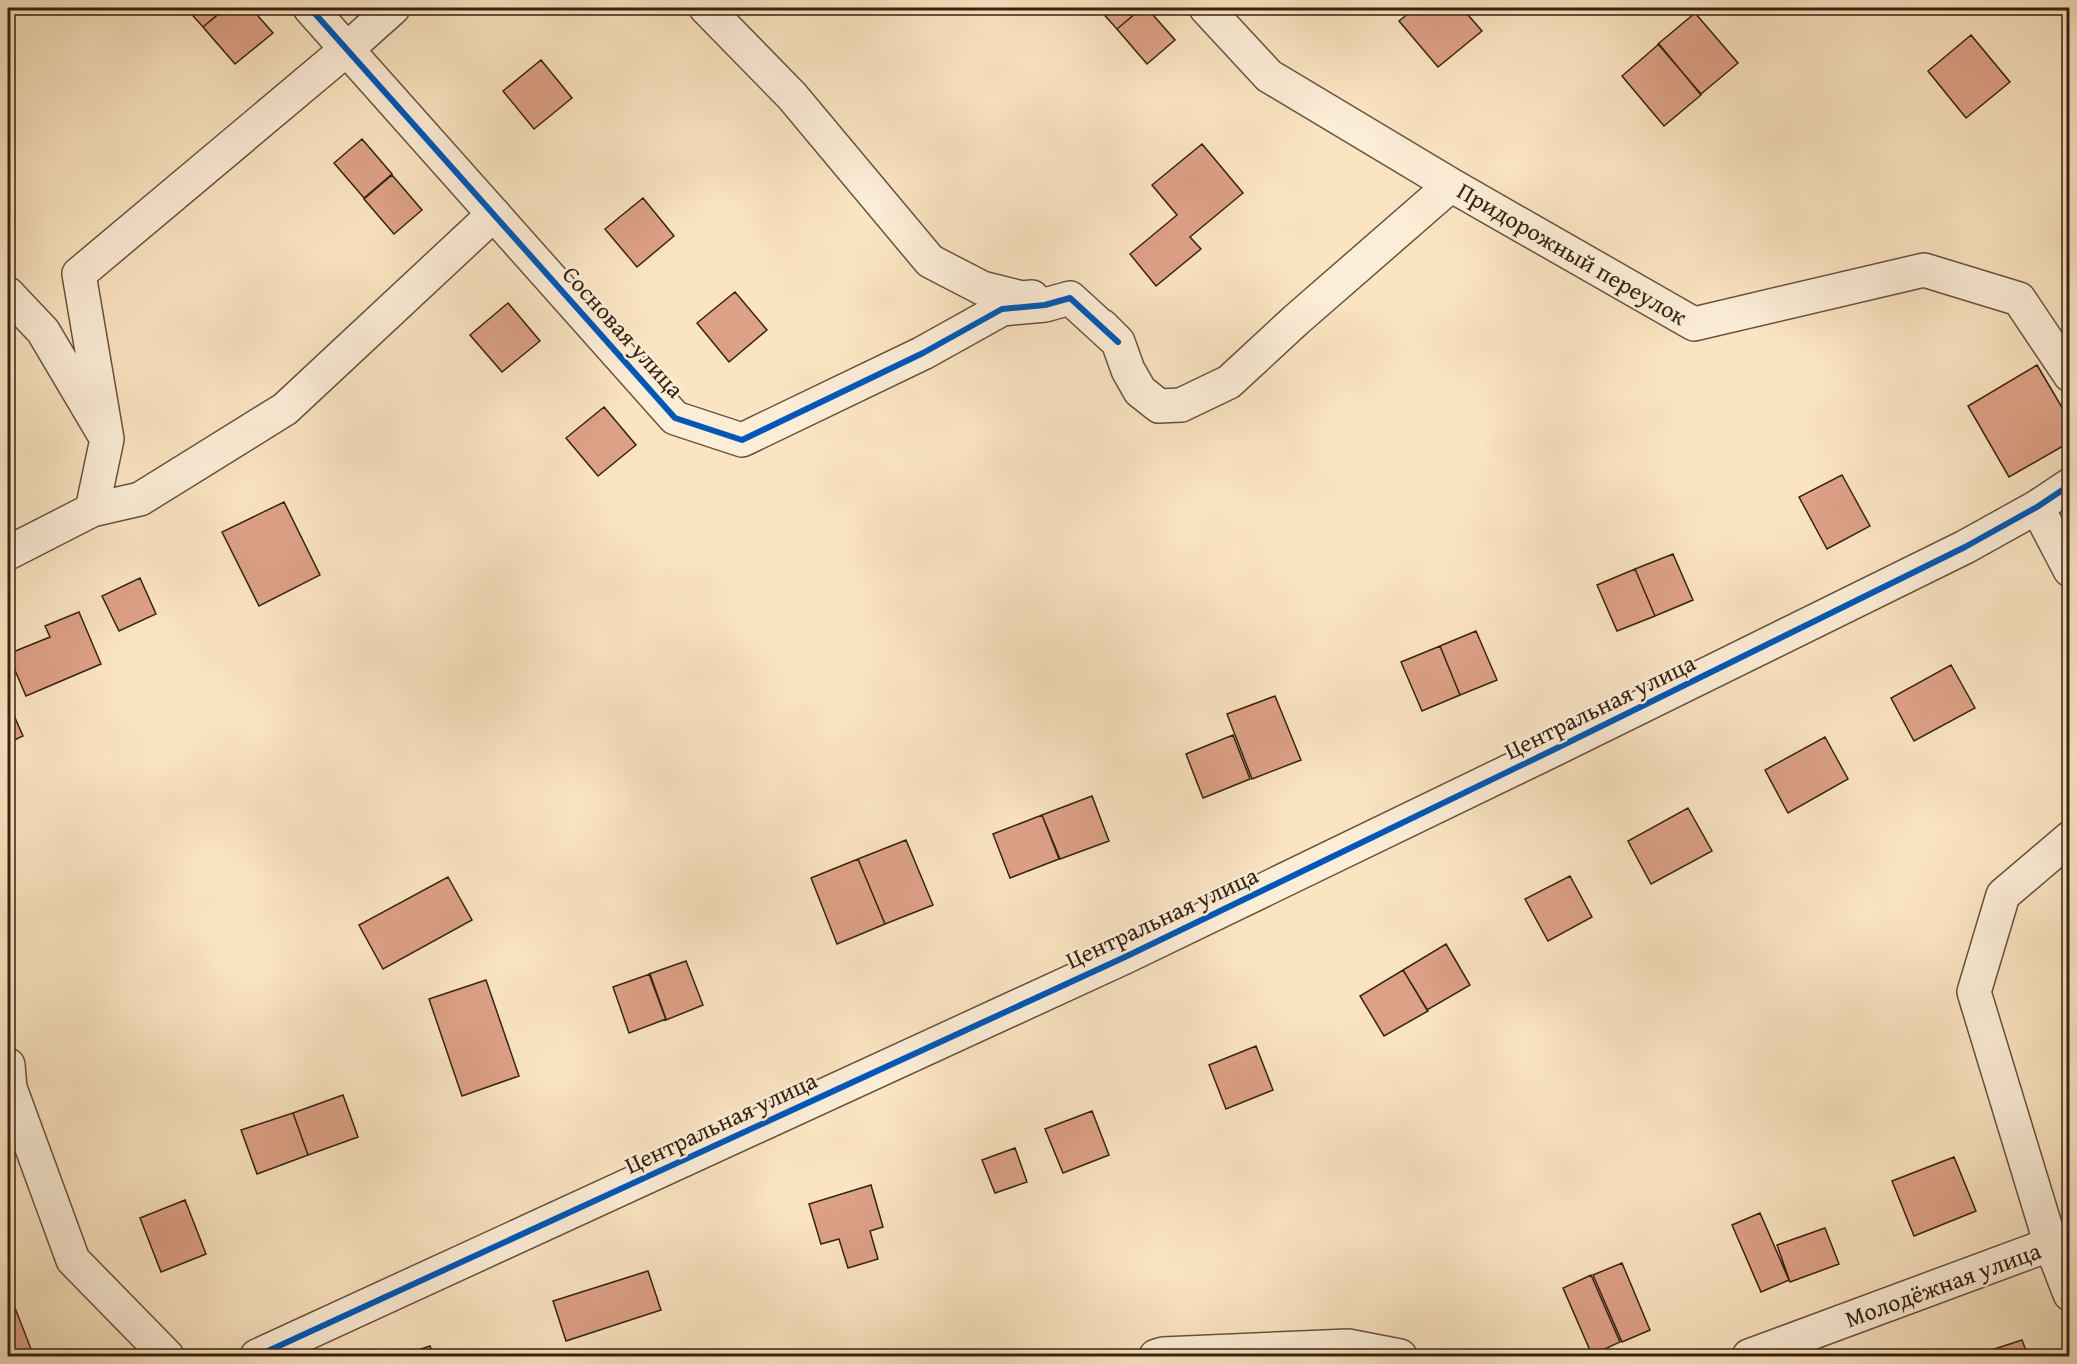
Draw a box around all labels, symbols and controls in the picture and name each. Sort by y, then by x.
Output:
street label: Придорожный переулок [1451,173,1694,334]
street label: Сосновая улица [554,258,693,406]
street label: Центральная улица [1498,645,1702,768]
street label: Центральная улица [1060,857,1264,978]
street label: Центральная улица [619,1062,823,1183]
street label: Молодёжная улица [1840,1233,2046,1336]

